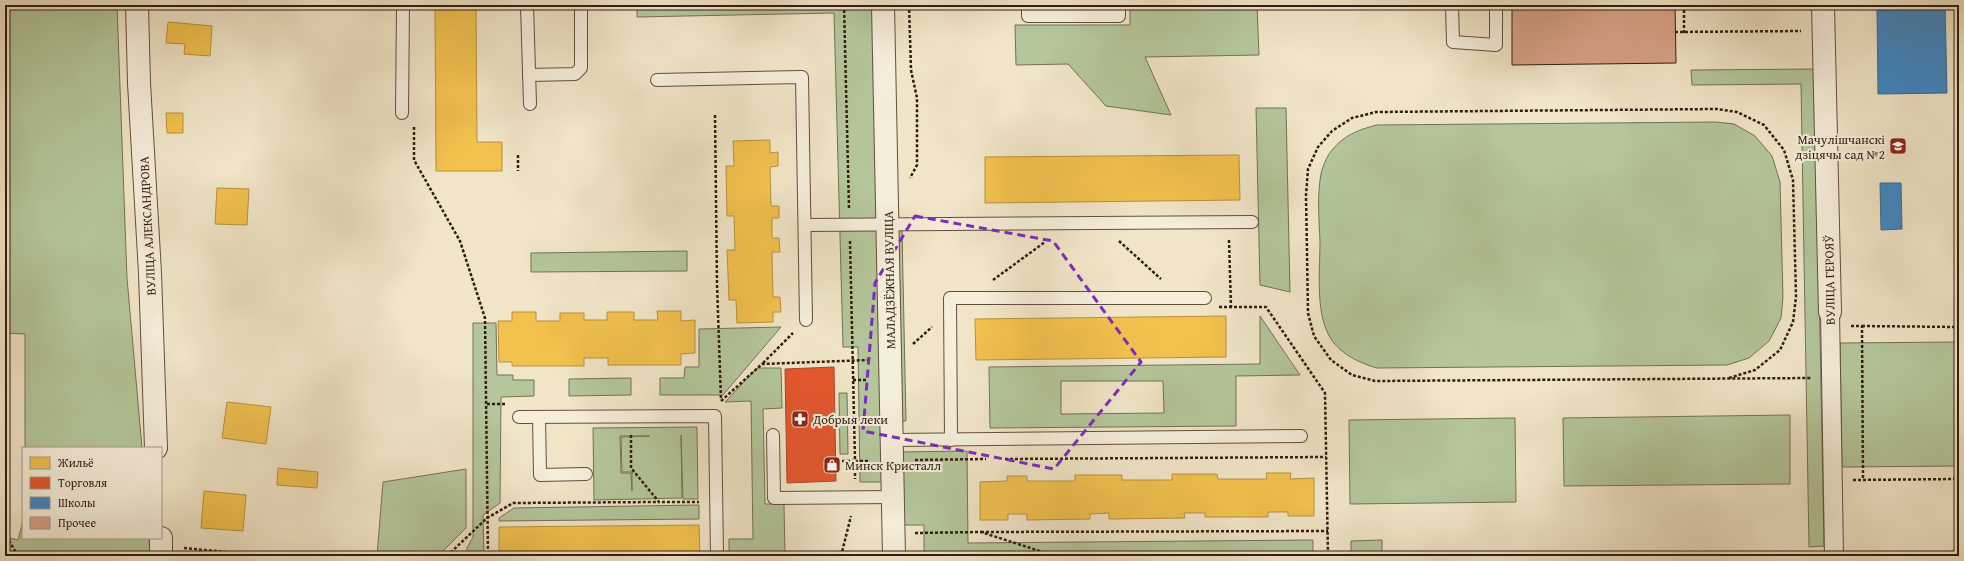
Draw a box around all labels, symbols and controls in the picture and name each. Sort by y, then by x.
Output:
place label: Мачулішчанскі дзіцячы сад №2 [1795,130,1885,164]
school or university icon: Мачулішчанскі дзіцячы сад №2 [1888,136,1908,156]
street label: ВУЛІЦА АЛЕКСАНДРОВА [134,156,161,296]
street label: МАЛАДЗЁЖНАЯ ВУЛІЦА [879,211,900,349]
street label: ВУЛІЦА ГЕРОЯЎ [1819,235,1840,325]
pharmacy icon: Добрыя леки [790,409,810,429]
place label: Добрыя леки [812,410,888,429]
legend [22,447,162,539]
text: Жильё [57,454,94,471]
shop icon: Минск Кристалл [822,455,842,475]
place label: Минск Кристалл [845,456,941,475]
text: Торговля [58,474,107,491]
text: Школы [58,494,96,511]
text: Прочее [58,514,96,531]

